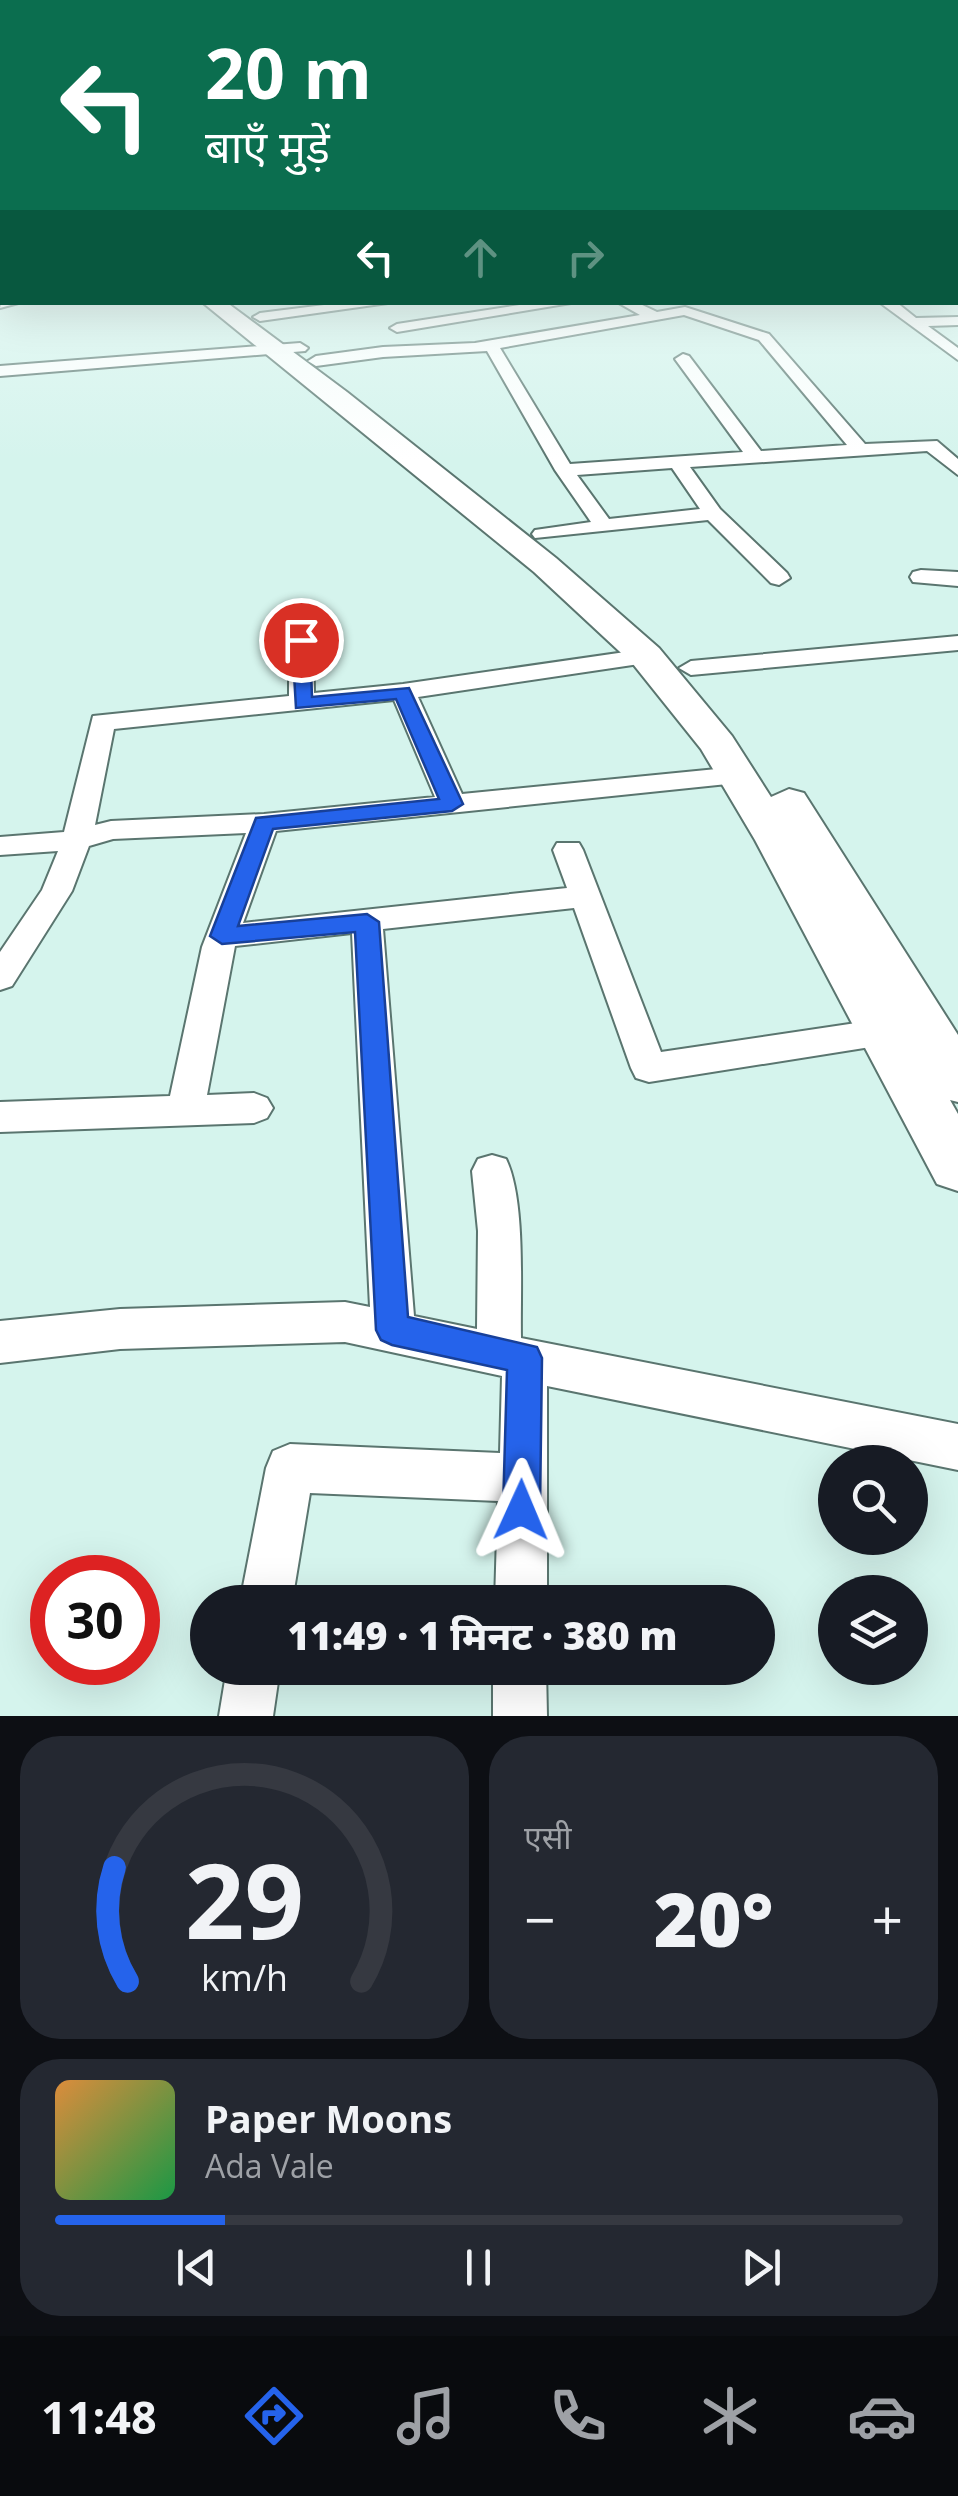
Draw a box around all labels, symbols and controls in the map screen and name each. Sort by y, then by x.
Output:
text: 20 m [205,24,372,120]
icon: left [40,40,170,170]
text: बाएँ मुड़ें [205,115,330,176]
icon: left [348,230,403,285]
icon: ahead [453,230,508,285]
icon: right [558,230,613,285]
pin [259,598,344,683]
icon: arrive [274,613,329,668]
map controls [818,1445,928,1685]
button: search [818,1445,928,1555]
position arrow [469,1458,573,1562]
speed limit sign: 30 [30,1555,160,1685]
button: layers [818,1575,928,1685]
text: 11:49 · 1 मिनट · 380 m [287,1609,678,1661]
text: एसी [524,1815,572,1858]
text: 29 [185,1828,304,1969]
text: 20° [654,1867,773,1969]
text: − [524,1881,555,1956]
text: + [872,1881,903,1956]
text: km/h [201,1953,288,2001]
text: Paper Moons [205,2092,452,2144]
text: Ada Vale [205,2144,334,2187]
icon: previous [169,2240,224,2295]
icon: pause [451,2240,506,2295]
icon: next [734,2240,789,2295]
icon: directions [239,2381,309,2451]
icon: music [391,2381,461,2451]
icon: phone [543,2381,613,2451]
icon: climate [695,2381,765,2451]
icon: car [847,2381,917,2451]
text: 11:48 [41,2386,157,2447]

